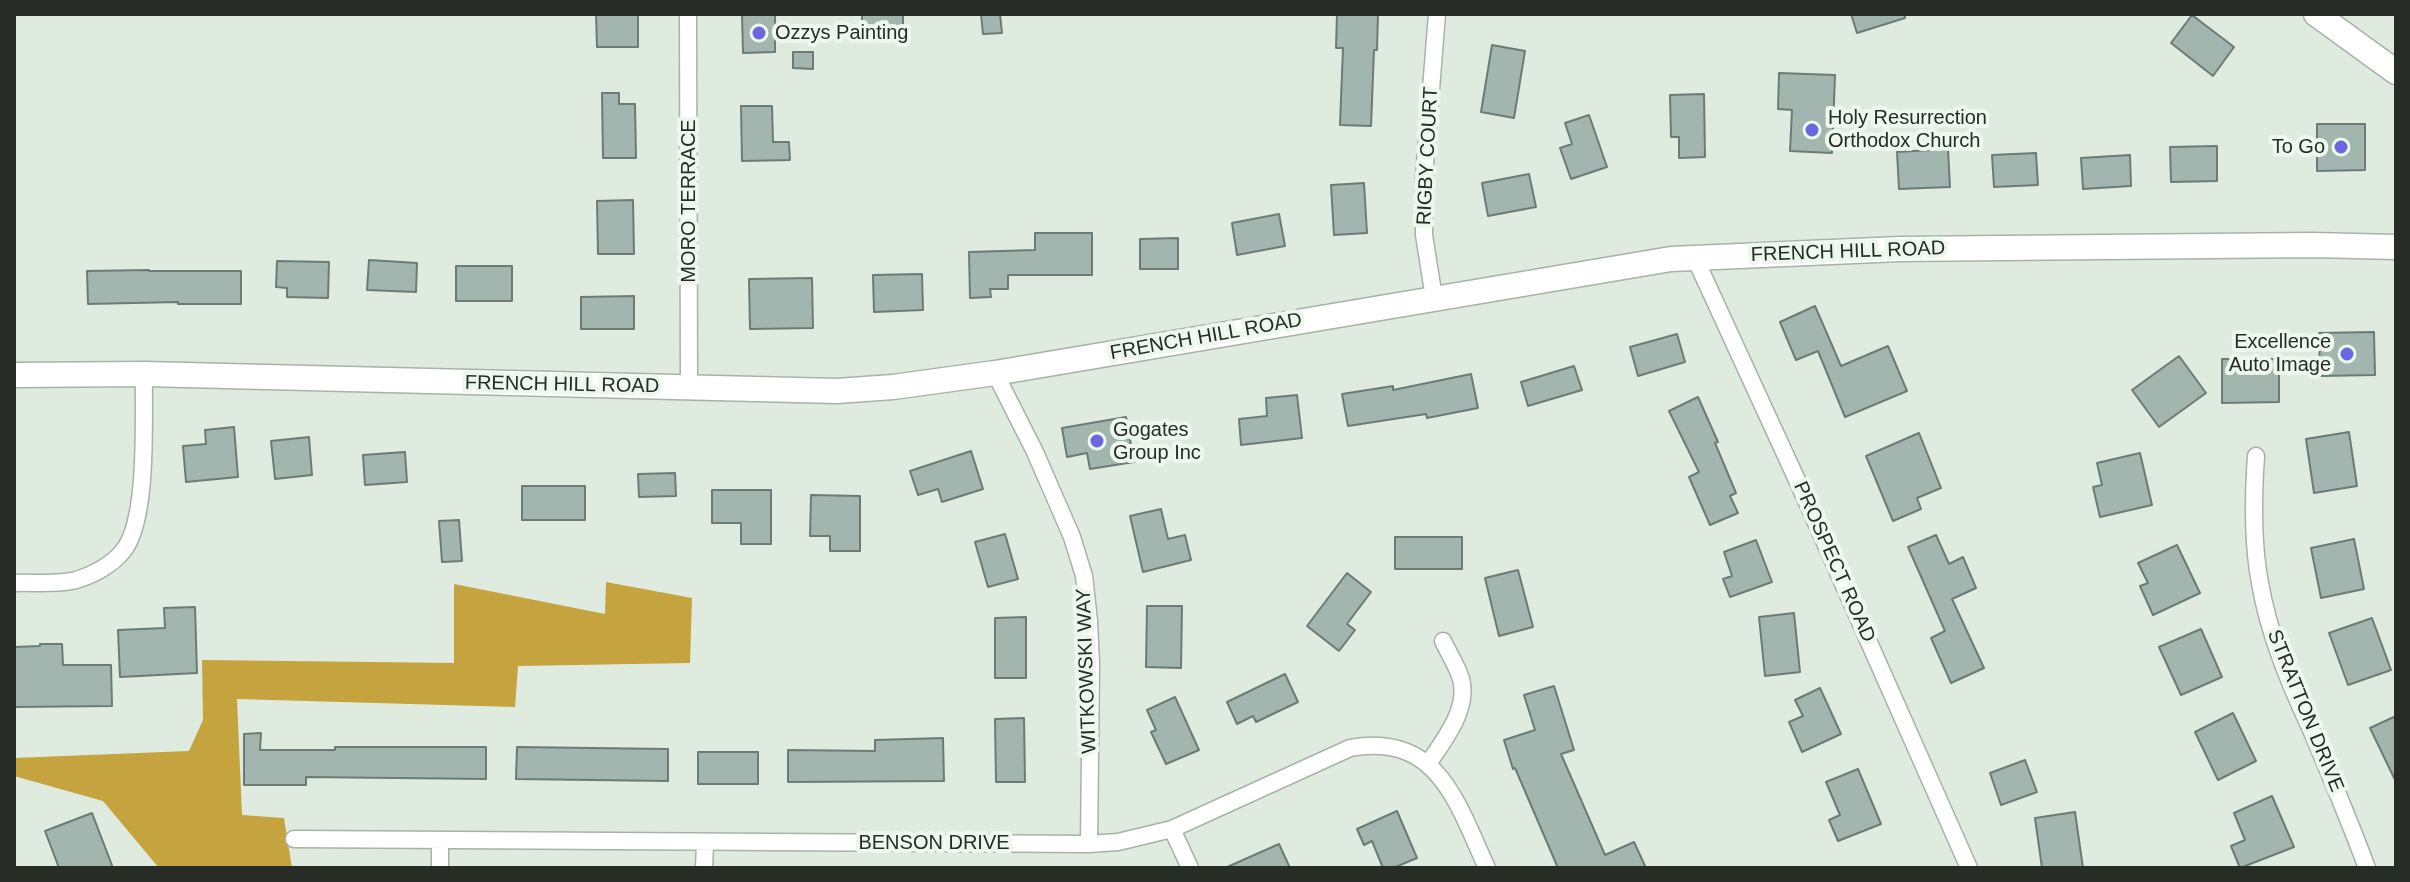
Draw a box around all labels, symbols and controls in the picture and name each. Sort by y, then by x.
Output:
place label: Ozzys Painting [775,21,908,45]
marker: Ozzys Painting [750,24,768,42]
street label: RIGBY COURT [1412,86,1444,226]
place label: Holy Resurrection Orthodox Church [1828,106,1987,153]
street label: MORO TERRACE [677,119,701,283]
marker: Holy Resurrection Orthodox Church [1803,121,1821,139]
place label: To Go [2272,135,2325,159]
marker: To Go [2332,138,2350,156]
street label: FRENCH HILL ROAD [1750,237,1946,267]
street label: FRENCH HILL ROAD [1108,308,1304,366]
place label: Excellence Auto Image [2229,330,2331,377]
marker: Excellence Auto Image [2338,345,2356,363]
street label: FRENCH HILL ROAD [465,371,659,399]
place label: Gogates Group Inc [1113,418,1201,465]
marker: Gogates Group Inc [1088,432,1106,450]
street label: PROSPECT ROAD [1788,478,1880,646]
street label: WITKOWSKI WAY [1072,588,1102,754]
street label: STRATTON DRIVE [2262,626,2348,796]
street label: BENSON DRIVE [858,831,1010,855]

